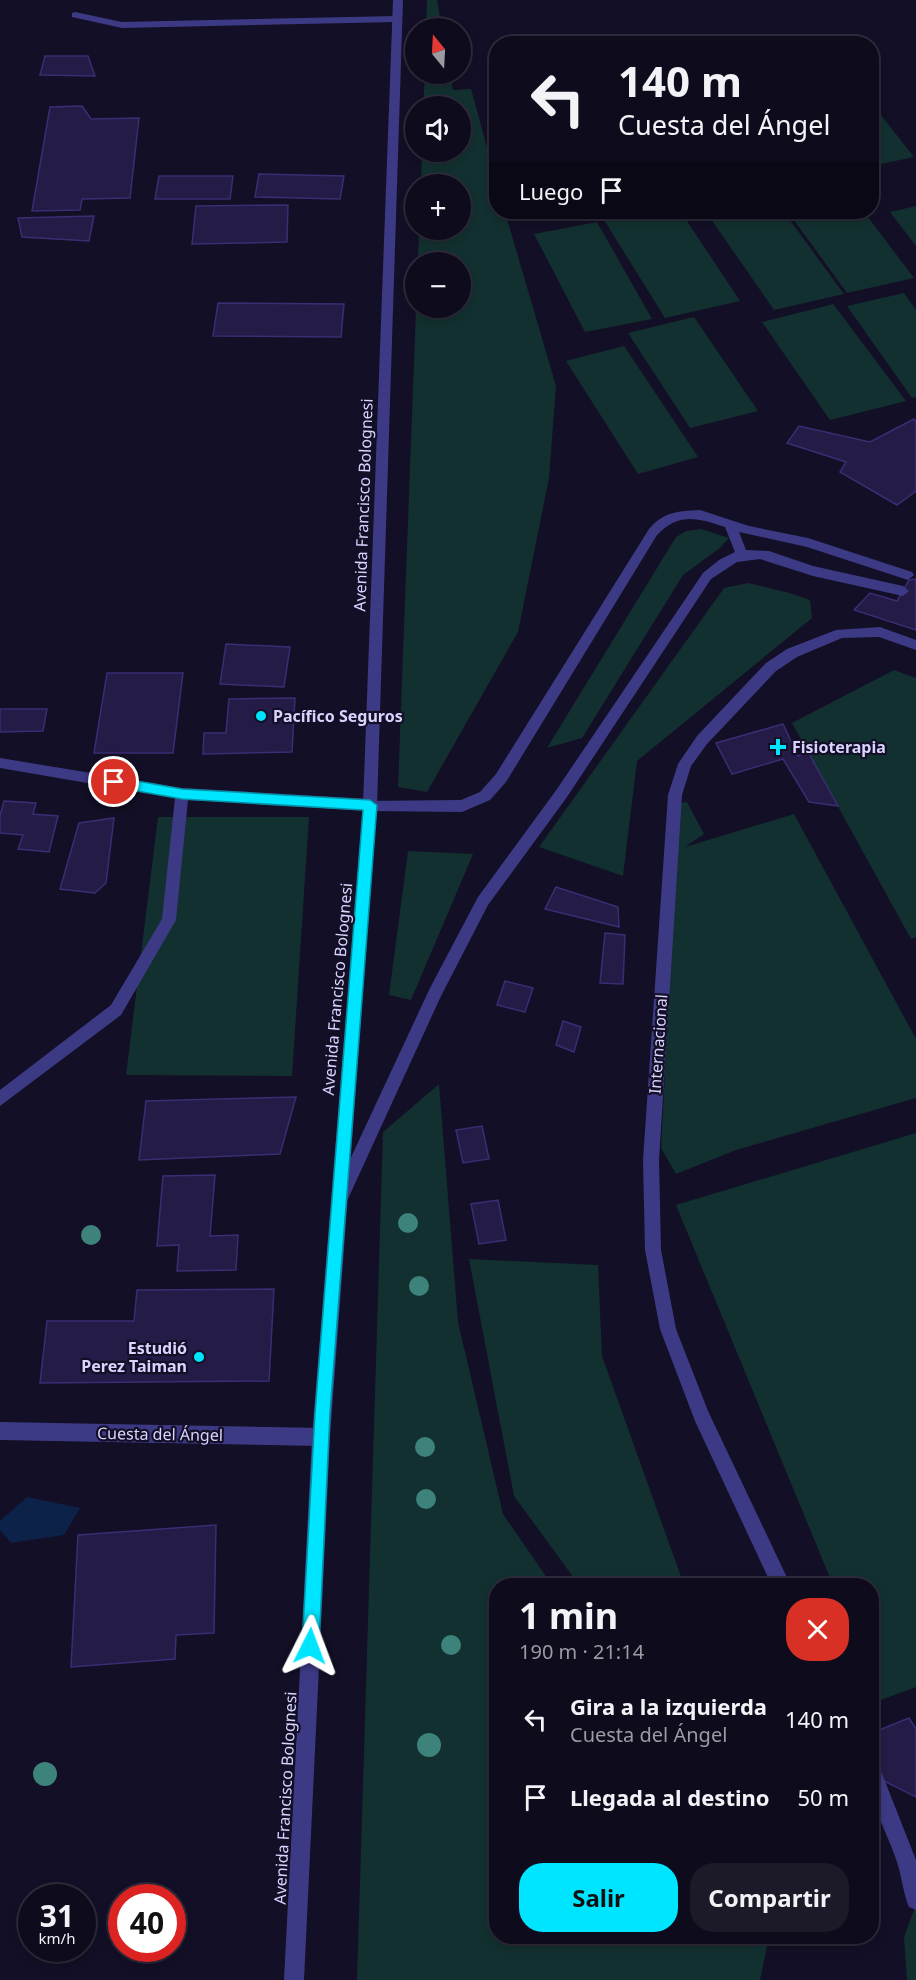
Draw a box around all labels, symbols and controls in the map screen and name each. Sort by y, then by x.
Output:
north arrow [405,18,471,84]
map controls [405,18,471,318]
text: 140 m [618,52,742,109]
icon: left [519,60,597,138]
button: sound [405,96,471,162]
text: Cuesta del Ángel [618,106,830,143]
button: + [405,174,471,240]
icon: arrive [595,174,628,207]
text: Luego [519,176,583,206]
button: − [405,252,471,318]
street label: Avenida Francisco Bolognesi [348,398,378,612]
place label: Pacífico Seguros [273,705,403,727]
marker: Pacífico Seguros [254,709,268,723]
place label: Fisioterapia [792,736,886,758]
marker: Fisioterapia [769,738,787,756]
pin [88,756,139,807]
icon: arrive [97,765,130,798]
street label: Avenida Francisco Bolognesi [317,882,357,1096]
street label: Internacional [644,993,672,1095]
place label: Estudió Perez Taiman [81,1337,187,1377]
marker: Estudió Perez Taiman [192,1350,206,1364]
street label: Cuesta del Ángel [97,1422,223,1446]
text: 1 min [519,1591,618,1640]
button: close [786,1598,849,1661]
position arrow [278,1614,342,1678]
text: 190 m · 21:14 [519,1638,644,1665]
street label: Avenida Francisco Bolognesi [268,1691,302,1905]
text: Gira a la izquierda [570,1691,767,1721]
icon: left [519,1703,552,1736]
text: 140 m [785,1704,849,1734]
text: Cuesta del Ángel [570,1721,727,1748]
icon: arrive [519,1781,552,1814]
text: Llegada al destino [570,1782,770,1812]
text: 50 m [798,1782,849,1812]
button: Salir [519,1863,678,1932]
button: Compartir [690,1863,849,1932]
speed limit sign: 40 [108,1884,186,1962]
text: 31 [40,1895,74,1936]
text: km/h [39,1928,75,1948]

